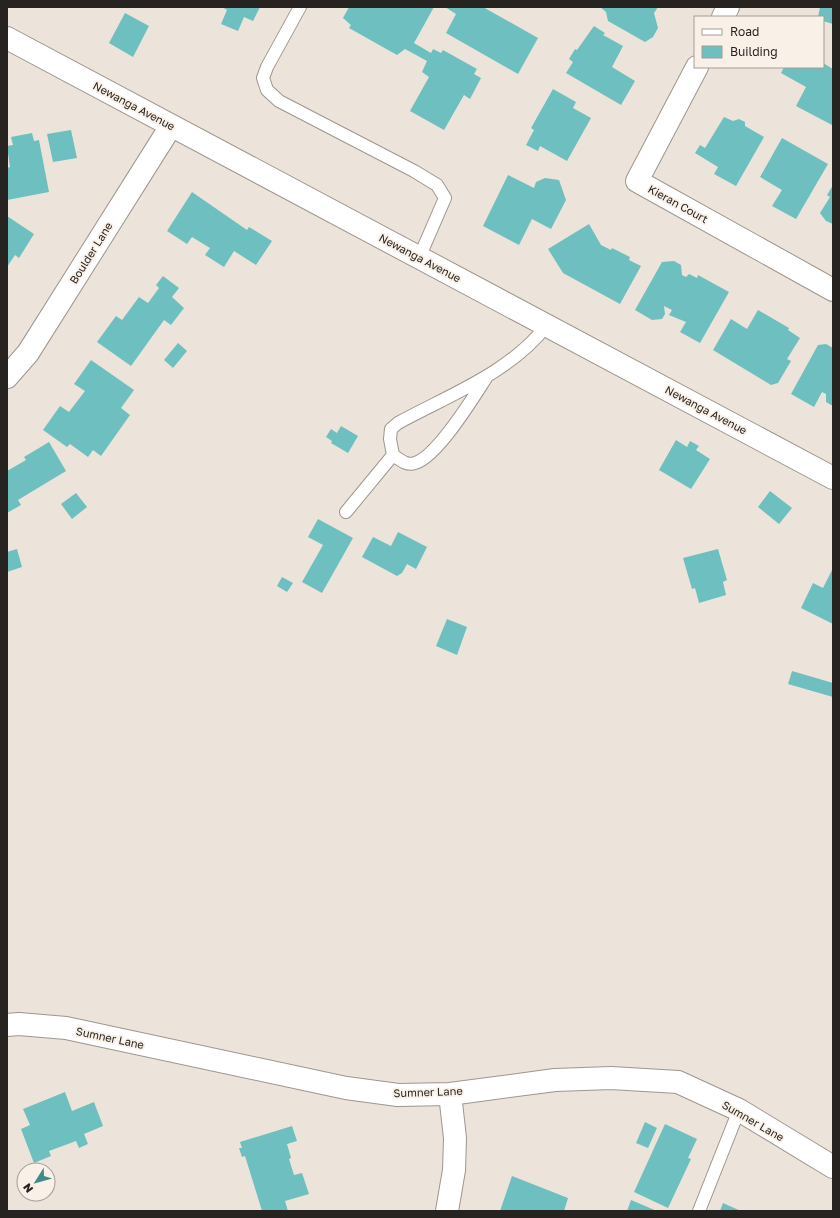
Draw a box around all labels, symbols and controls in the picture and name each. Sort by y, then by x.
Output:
legend [694,16,824,68]
text: Road [730,24,759,39]
text: Building [730,44,778,59]
street label: Newanga Avenue [91,78,177,133]
street label: Kieran Court [646,182,710,225]
street label: Boulder Lane [67,220,115,286]
street label: Newanga Avenue [377,230,463,285]
street label: Newanga Avenue [663,382,749,437]
street label: Sumner Lane [75,1024,145,1051]
street label: Sumner Lane [393,1084,463,1099]
street label: Sumner Lane [720,1098,787,1144]
north arrow [16,1162,56,1202]
text: N [20,1181,35,1196]

